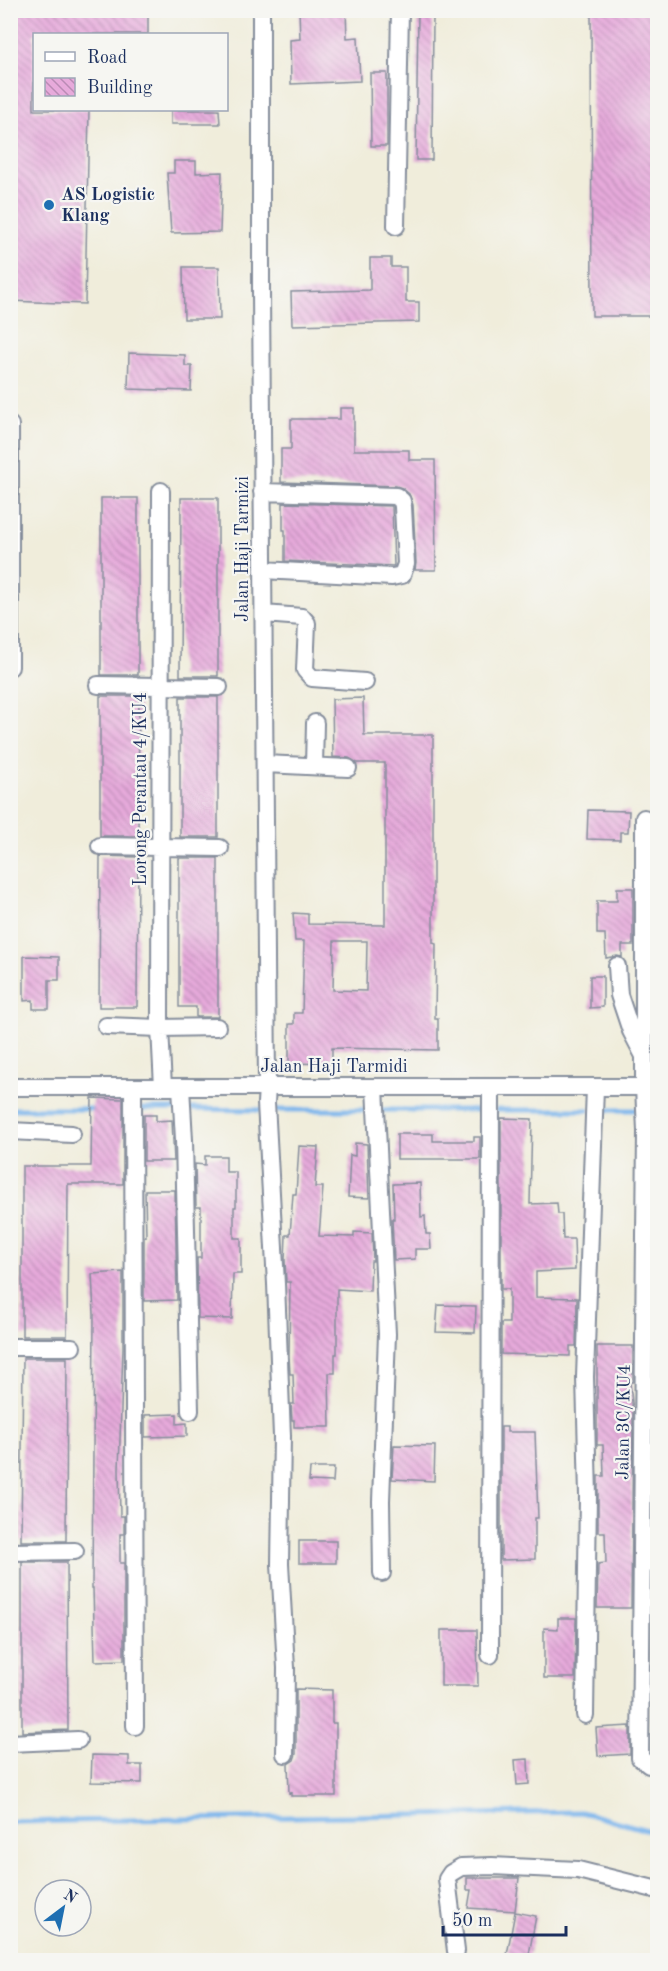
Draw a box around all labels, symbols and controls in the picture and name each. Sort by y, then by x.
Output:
legend [33,33,228,111]
text: Road [87,49,127,67]
text: Building [87,79,153,97]
place label: AS Logistic Klang [61,186,155,225]
marker: AS Logistic Klang [42,198,56,212]
street label: Jalan Haji Tarmizi [234,476,252,622]
street label: Lorong Perantau 4/KU4 [132,692,150,886]
street label: Jalan Haji Tarmidi [260,1058,408,1076]
street label: Jalan 3C/KU4 [614,1364,634,1480]
north arrow [33,1878,93,1938]
text: N [60,1887,80,1907]
scale bar [443,1899,566,1937]
text: 50 m [452,1912,492,1930]

